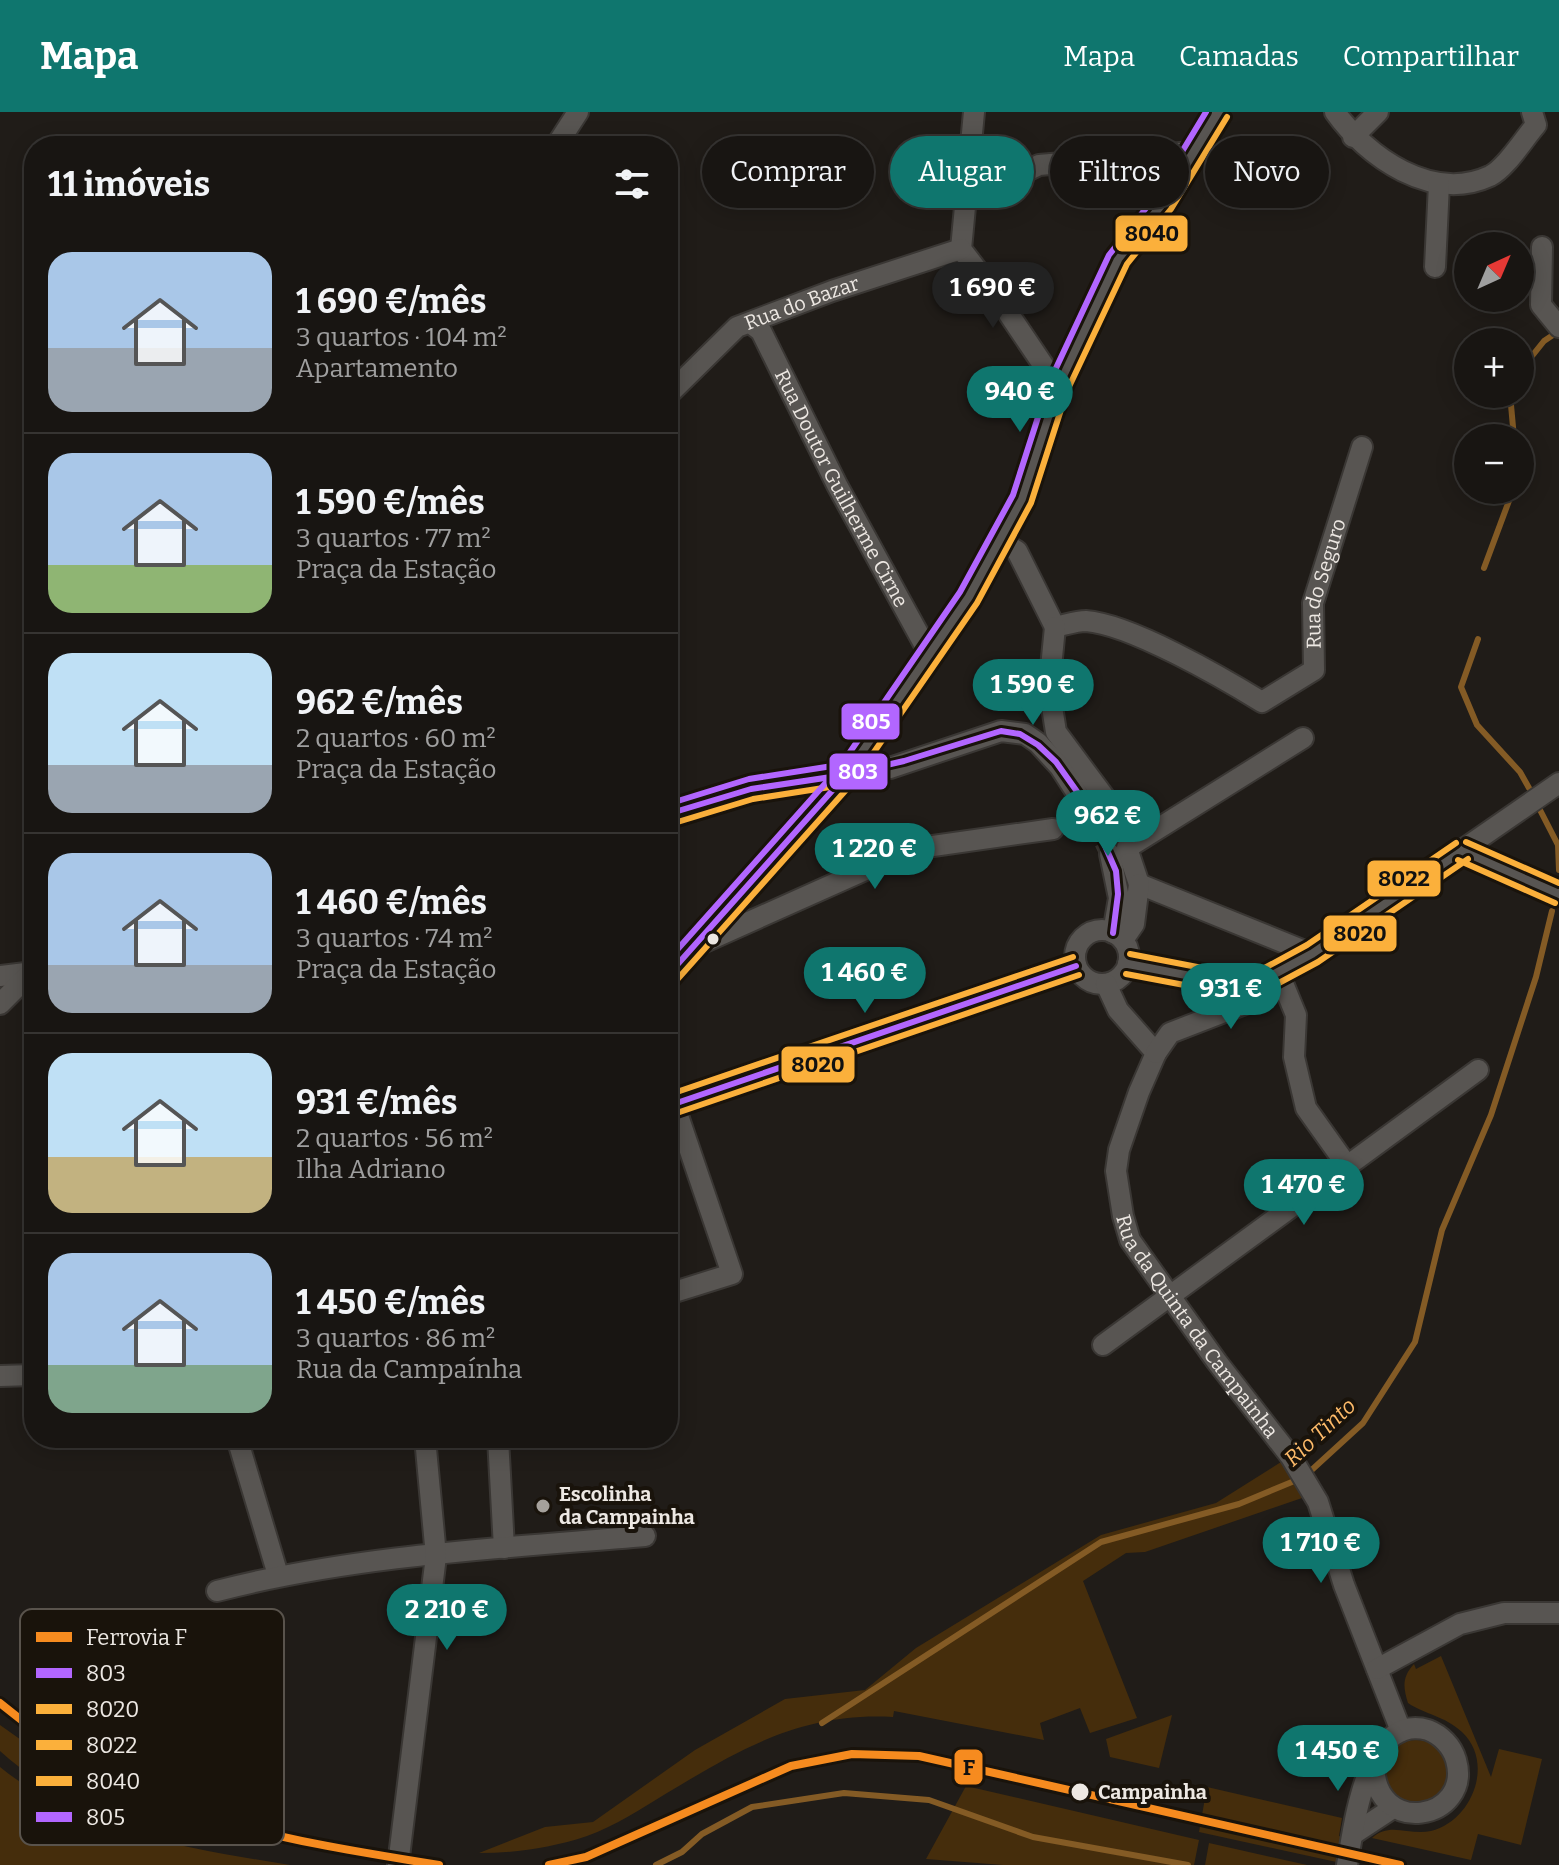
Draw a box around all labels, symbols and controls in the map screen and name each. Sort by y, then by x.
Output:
text: Mapa [40,33,138,79]
text: Mapa [1063,40,1135,73]
text: Camadas [1179,40,1299,73]
text: Compartilhar [1343,40,1519,73]
chip: Comprar [702,136,874,208]
chip: Alugar [890,136,1034,208]
chip: Filtros [1050,136,1189,208]
chip: Novo [1205,136,1329,208]
icon: filters [610,162,654,206]
text: 11 imóveis [48,164,210,205]
line badge: 8040 [1114,214,1189,253]
text: 8040 [1125,220,1179,247]
north arrow [1454,232,1534,312]
map controls [1454,232,1534,504]
pin: 1 690 € [919,262,1067,330]
street label: Rua do Bazar [741,271,862,335]
text: 1 690 € [950,272,1036,303]
text: 1 690 €/mês [296,281,487,322]
icon: home [112,284,208,380]
text: 3 quartos · 104 m² [296,322,507,353]
button: + [1454,328,1534,408]
text: Apartamento [296,353,458,384]
street label: Rua Doutor Guilherme Cirne [770,365,913,611]
pin: 940 € [964,366,1076,434]
text: 940 € [985,376,1055,407]
button: − [1454,424,1534,504]
text: 1 590 €/mês [296,482,485,523]
icon: home [112,485,208,581]
street label: Rua do Seguro [1300,516,1351,649]
text: 3 quartos · 77 m² [296,523,491,554]
text: Praça da Estação [296,554,496,585]
pin: 1 590 € [959,659,1107,727]
text: 1 590 € [991,669,1075,700]
text: 962 €/mês [296,682,463,723]
icon: home [112,685,208,781]
line badge: 805 [840,702,901,741]
text: 805 [851,708,891,735]
text: 2 quartos · 60 m² [296,723,496,754]
line badge: 803 [828,752,889,791]
text: Praça da Estação [296,754,496,785]
text: 803 [838,758,878,785]
pin: 962 € [1052,790,1164,858]
text: 962 € [1074,800,1142,831]
pin: 1 220 € [801,823,949,891]
text: 1 220 € [833,833,917,864]
line badge: 8022 [1366,859,1442,898]
text: 8022 [1378,865,1430,892]
text: 1 460 €/mês [296,882,487,923]
icon: home [112,885,208,981]
line badge: 8020 [1322,914,1398,953]
text: 8020 [1333,920,1387,947]
text: 3 quartos · 74 m² [296,923,492,954]
unlabelled marker [705,931,721,947]
pin: 1 460 € [791,947,939,1015]
text: Praça da Estação [296,954,496,985]
text: 1 460 € [822,957,908,988]
pin: 931 € [1175,963,1287,1031]
text: 931 € [1199,973,1263,1004]
line badge: 8020 [780,1045,856,1084]
text: 8020 [791,1051,845,1078]
text: 931 €/mês [296,1082,458,1123]
icon: home [112,1085,208,1181]
text: 2 quartos · 56 m² [296,1123,493,1154]
text: Ilha Adriano [296,1154,446,1185]
pin: 1 470 € [1230,1159,1378,1227]
text: 1 470 € [1262,1169,1346,1200]
street label: Rua da Quinta da Campainha [1111,1212,1284,1443]
text: 1 450 €/mês [296,1282,486,1323]
icon: home [112,1285,208,1381]
text: 3 quartos · 86 m² [296,1323,495,1354]
text: Rua da Campaínha [296,1354,522,1385]
water label: Rio Tinto [1279,1392,1361,1472]
place label: Escolinha da Campainha [559,1482,695,1529]
marker: Escolinha da Campainha [534,1497,552,1515]
pin: 1 710 € [1247,1517,1395,1585]
text: 1 710 € [1281,1527,1361,1558]
pin: 2 210 € [373,1584,521,1652]
text: 2 210 € [405,1594,489,1625]
legend [20,1609,284,1845]
text: Ferrovia F [86,1624,187,1651]
text: 803 [86,1660,126,1687]
text: 8020 [86,1696,139,1723]
pin: 1 450 € [1264,1725,1412,1793]
text: 8022 [86,1732,137,1759]
text: 1 450 € [1295,1735,1381,1766]
line badge: F [953,1748,984,1786]
text: F [963,1754,975,1781]
text: 8040 [86,1768,140,1795]
place label: Campainha [1098,1780,1207,1804]
marker: Campainha [1069,1781,1091,1803]
text: 805 [86,1804,125,1831]

